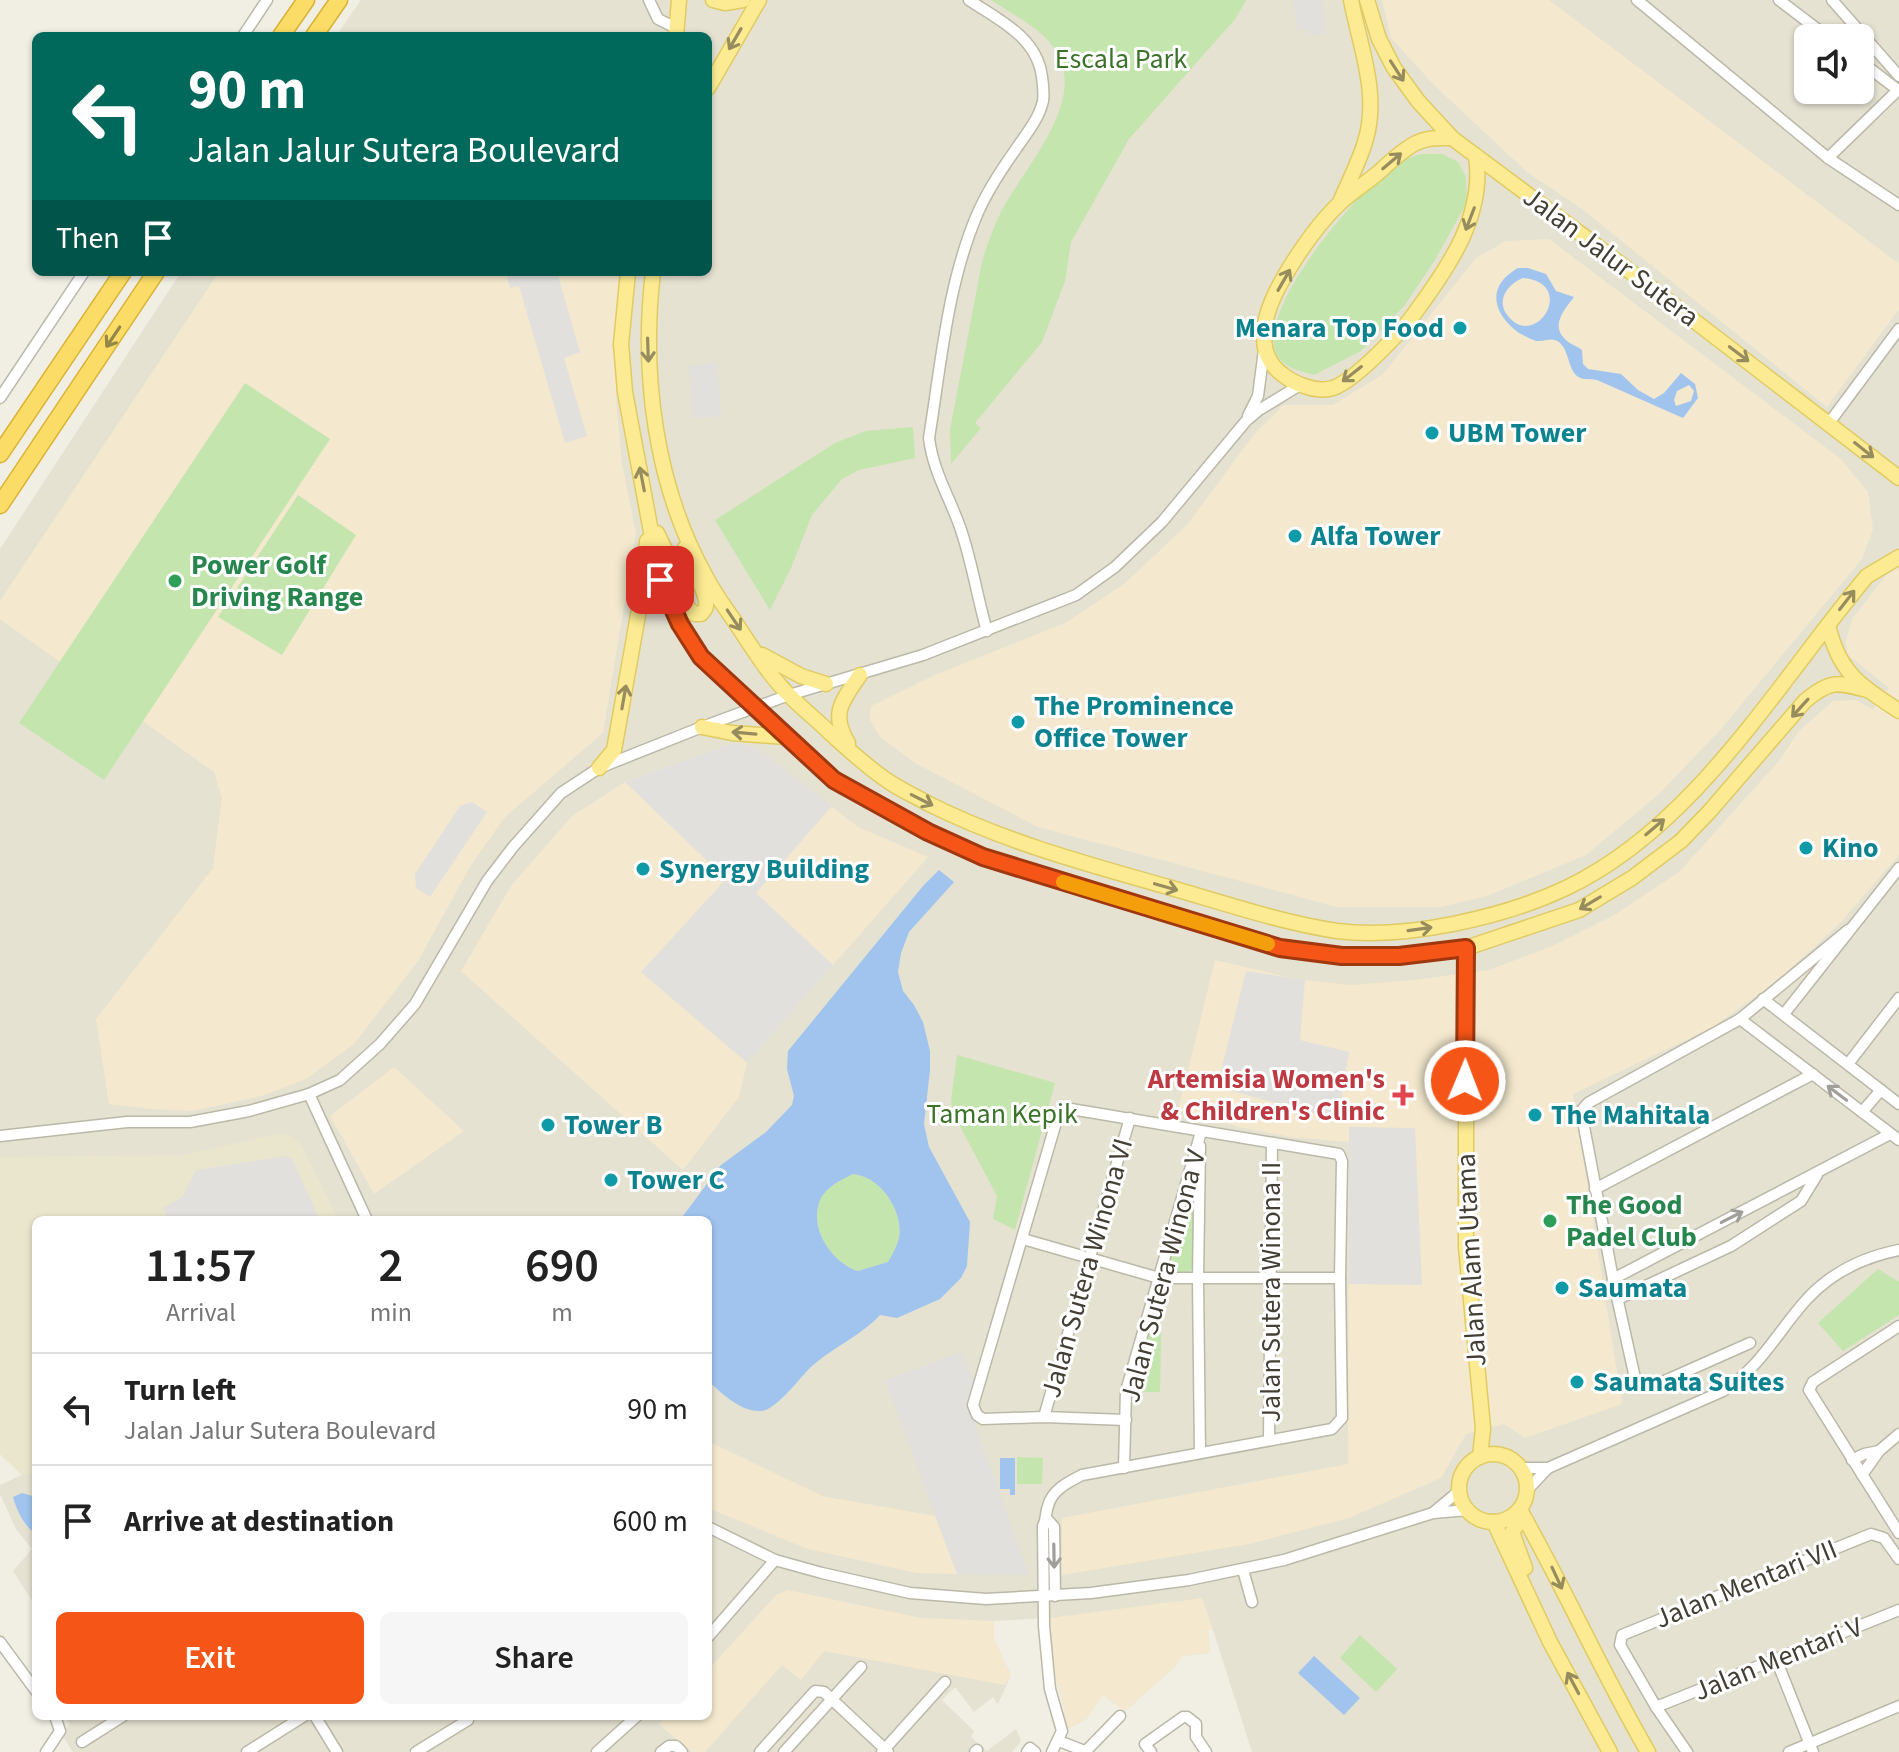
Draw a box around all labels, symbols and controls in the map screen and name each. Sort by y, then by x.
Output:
map controls [1794,24,1874,104]
button: sound [1794,24,1874,104]
one-way arrow [727,27,743,50]
park label: Escala Park [1055,39,1187,79]
text: 90 m [188,51,306,130]
one-way arrow [1389,60,1406,82]
icon: left [56,64,160,168]
text: Jalan Jalur Sutera Boulevard [188,125,621,176]
one-way arrow [1381,152,1401,170]
street label: Jalan Jalur Sutera [1515,177,1707,337]
one-way arrow [1462,206,1476,231]
icon: arrive [136,216,180,260]
text: Then [56,217,120,260]
one-way arrow [1276,269,1292,292]
place label: Menara Top Food [1235,308,1444,348]
marker: Menara Top Food [1451,319,1469,337]
one-way arrow [105,325,121,347]
one-way arrow [641,336,656,363]
one-way arrow [1728,346,1749,363]
one-way arrow [1342,366,1363,383]
place label: UBM Tower [1448,413,1587,453]
marker: UBM Tower [1423,424,1441,442]
one-way arrow [1853,442,1874,459]
one-way arrow [633,467,648,492]
place label: Alfa Tower [1310,516,1441,556]
marker: Alfa Tower [1286,527,1304,545]
place label: Power Golf Driving Range [191,545,363,617]
pin [626,546,694,614]
icon: arrive [638,558,682,602]
marker: Power Golf Driving Range [166,572,184,590]
one-way arrow [1838,590,1855,611]
one-way arrow [726,608,742,631]
one-way arrow [617,684,632,710]
place label: The Prominence Office Tower [1034,686,1234,758]
one-way arrow [1791,698,1809,718]
marker: The Prominence Office Tower [1009,713,1027,731]
one-way arrow [731,726,758,741]
one-way arrow [909,792,933,808]
one-way arrow [1644,818,1665,836]
place label: Kino [1822,828,1878,868]
marker: Kino [1797,839,1815,857]
place label: Synergy Building [659,849,869,889]
marker: Synergy Building [634,860,652,878]
one-way arrow [1153,880,1179,895]
one-way arrow [1579,895,1602,911]
one-way arrow [1407,921,1432,936]
position arrow [1423,1039,1507,1123]
place label: Artemisia Women's & Children's Clinic [1147,1059,1385,1131]
marker: Artemisia Women's & Children's Clinic [1392,1084,1414,1106]
one-way arrow [1827,1084,1848,1101]
park label: Taman Kepik [926,1094,1078,1134]
place label: The Mahitala [1551,1095,1710,1135]
place label: Tower B [564,1105,662,1145]
marker: The Mahitala [1526,1106,1544,1124]
marker: Tower B [539,1116,557,1134]
street label: Jalan Sutera Winona VI [1031,1134,1143,1402]
street label: Jalan Sutera Winona V [1110,1144,1216,1407]
street label: Jalan Alam Utama [1445,1152,1497,1368]
place label: Tower C [627,1160,725,1200]
street label: Jalan Sutera Winona II [1251,1162,1291,1422]
marker: Tower C [602,1171,620,1189]
place label: The Good Padel Club [1566,1185,1697,1257]
one-way arrow [1720,1209,1743,1225]
marker: The Good Padel Club [1541,1212,1559,1230]
text: 11:57 [145,1232,257,1300]
text: 2 [379,1232,403,1300]
text: 690 [525,1232,599,1300]
place label: Saumata [1578,1268,1687,1308]
marker: Saumata [1553,1279,1571,1297]
text: Arrival [166,1294,236,1331]
text: min [370,1294,412,1331]
text: m [551,1294,573,1331]
place label: Saumata Suites [1593,1362,1784,1402]
text: Turn left [124,1369,236,1412]
marker: Saumata Suites [1568,1373,1586,1391]
icon: left [56,1387,100,1431]
text: 90 m [627,1388,688,1431]
text: Jalan Jalur Sutera Boulevard [124,1412,436,1449]
icon: arrive [56,1499,100,1543]
text: Arrive at destination [124,1500,394,1543]
text: 600 m [612,1500,688,1543]
street label: Jalan Mentari VII [1649,1529,1843,1639]
one-way arrow [1047,1542,1062,1569]
one-way arrow [1550,1566,1565,1590]
street label: Jalan Mentari V [1688,1607,1869,1711]
button: Exit [56,1612,364,1704]
button: Share [380,1612,688,1704]
one-way arrow [1564,1672,1580,1696]

